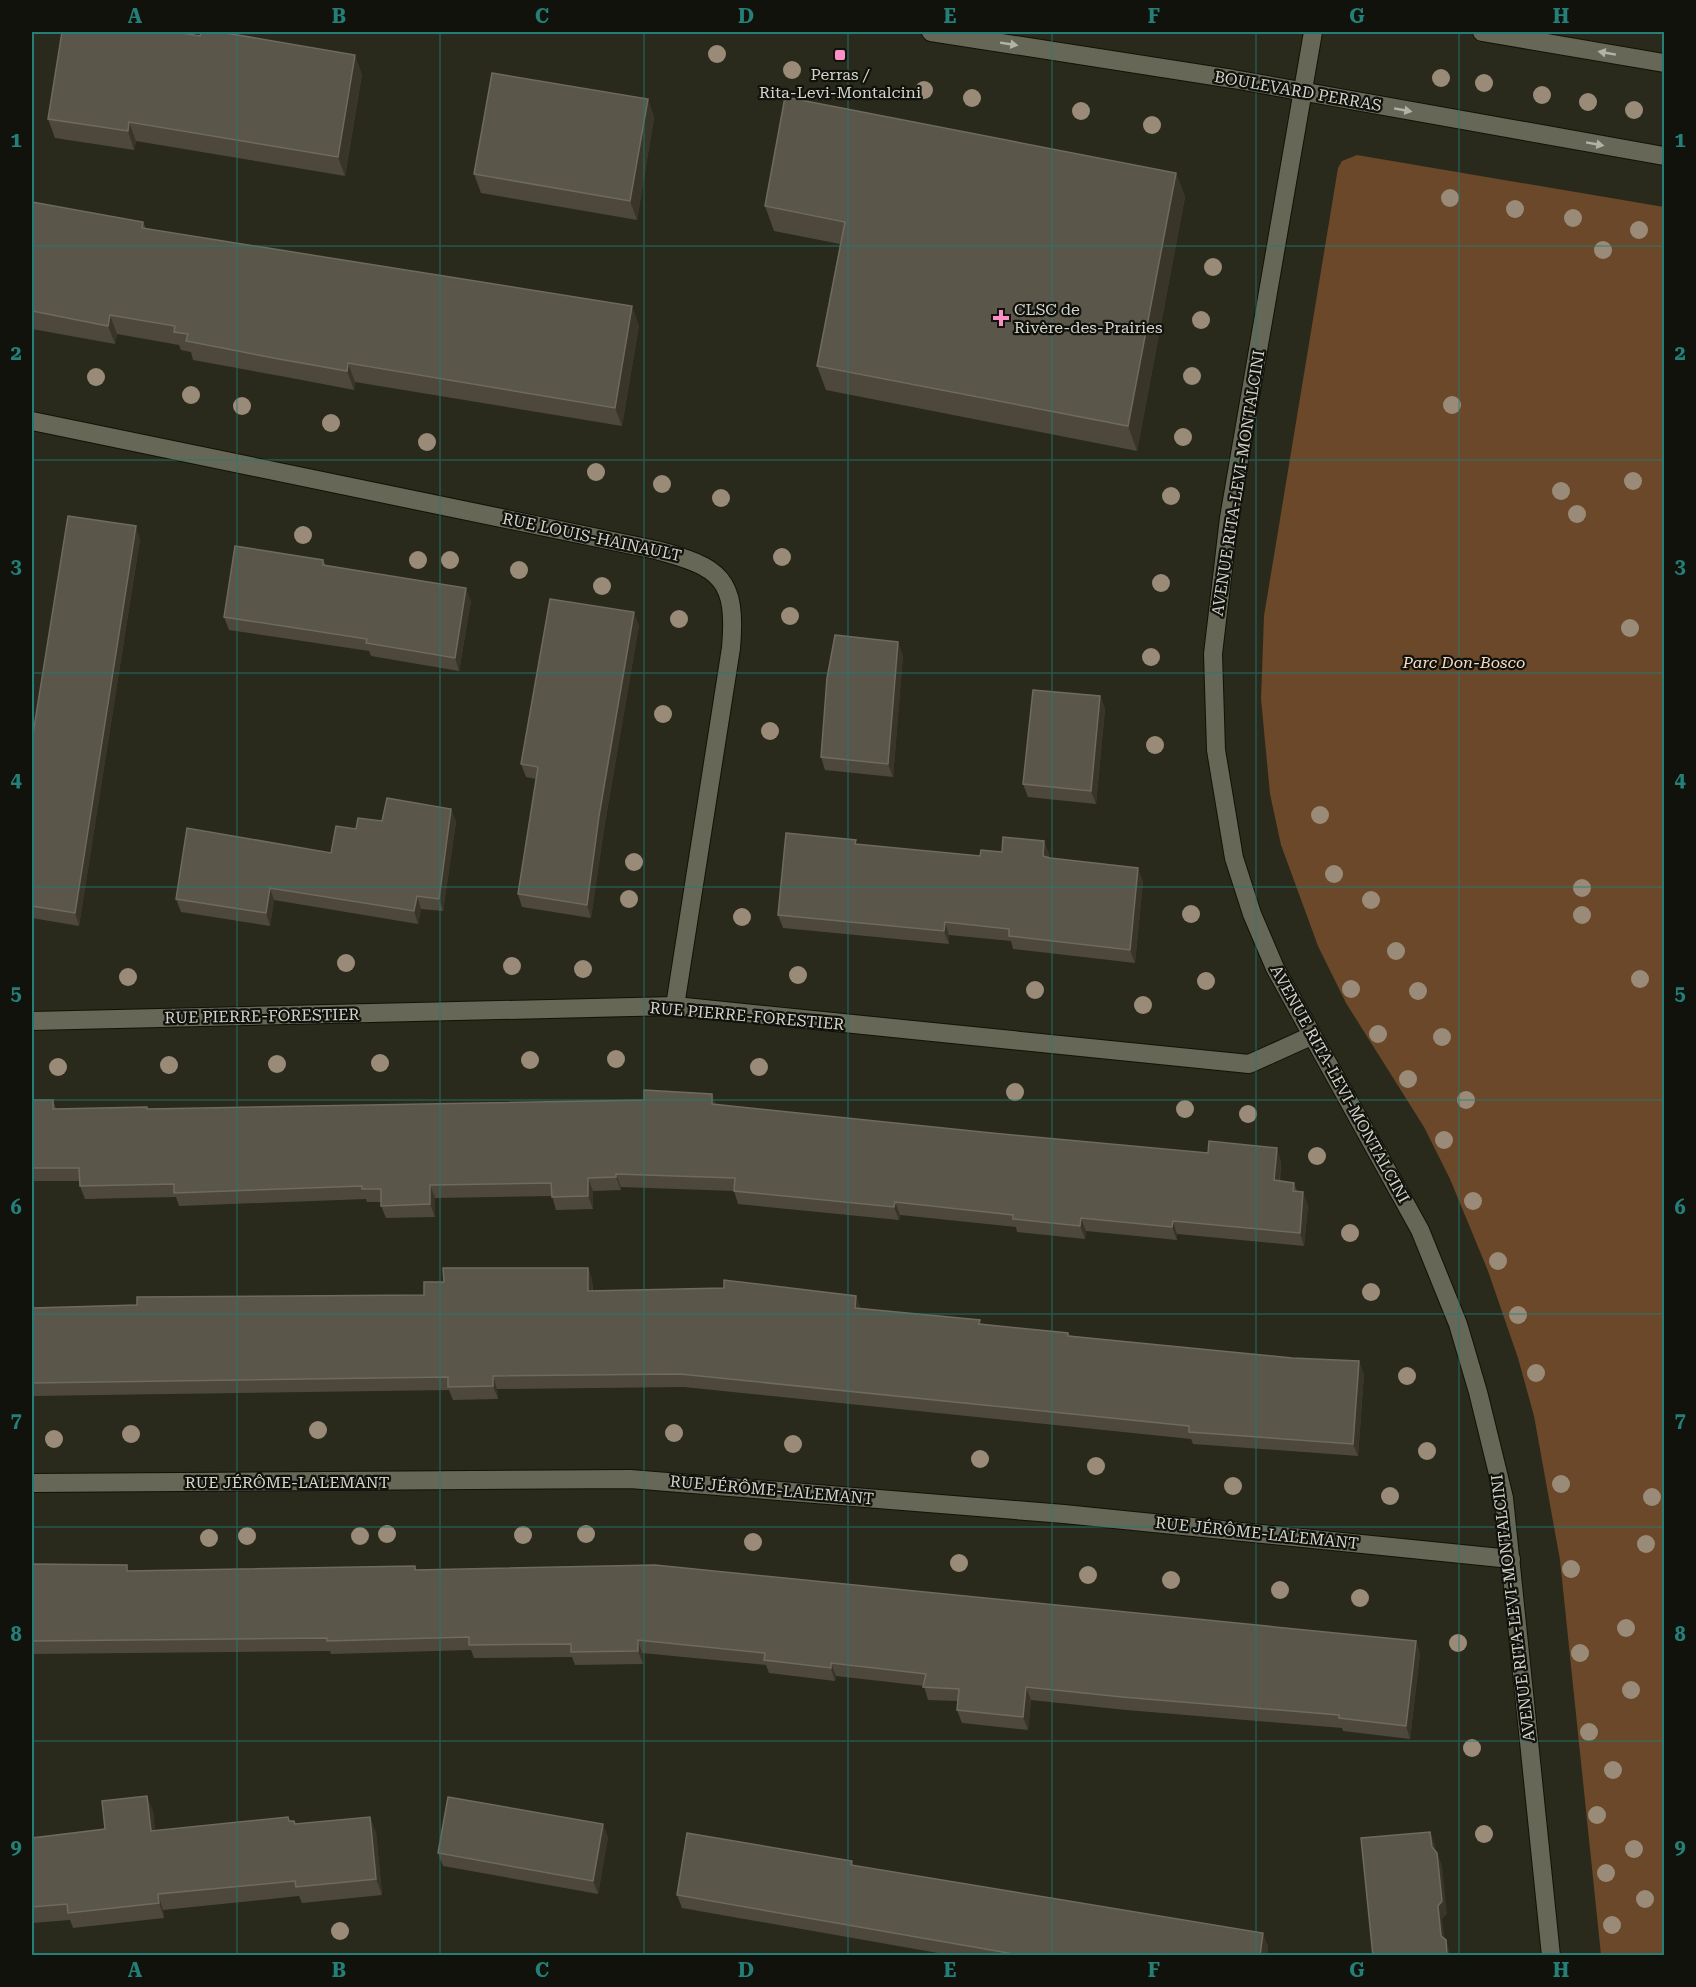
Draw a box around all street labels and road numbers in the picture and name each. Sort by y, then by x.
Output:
street label: BOULEVARD PERRAS [1213,67,1383,115]
street label: AVENUE RITA-LEVI-MONTALCINI [1208,349,1268,617]
street label: RUE LOUIS-HAINAULT [501,509,684,565]
street label: AVENUE RITA-LEVI-MONTALCINI [1266,962,1414,1206]
street label: RUE PIERRE-FORESTIER [649,998,845,1034]
street label: RUE PIERRE-FORESTIER [164,1005,360,1027]
street label: RUE JÉRÔME-LALEMANT [669,1472,875,1508]
street label: RUE JÉRÔME-LALEMANT [185,1473,390,1492]
street label: AVENUE RITA-LEVI-MONTALCINI [1487,1473,1539,1743]
street label: RUE JÉRÔME-LALEMANT [1154,1513,1360,1553]

